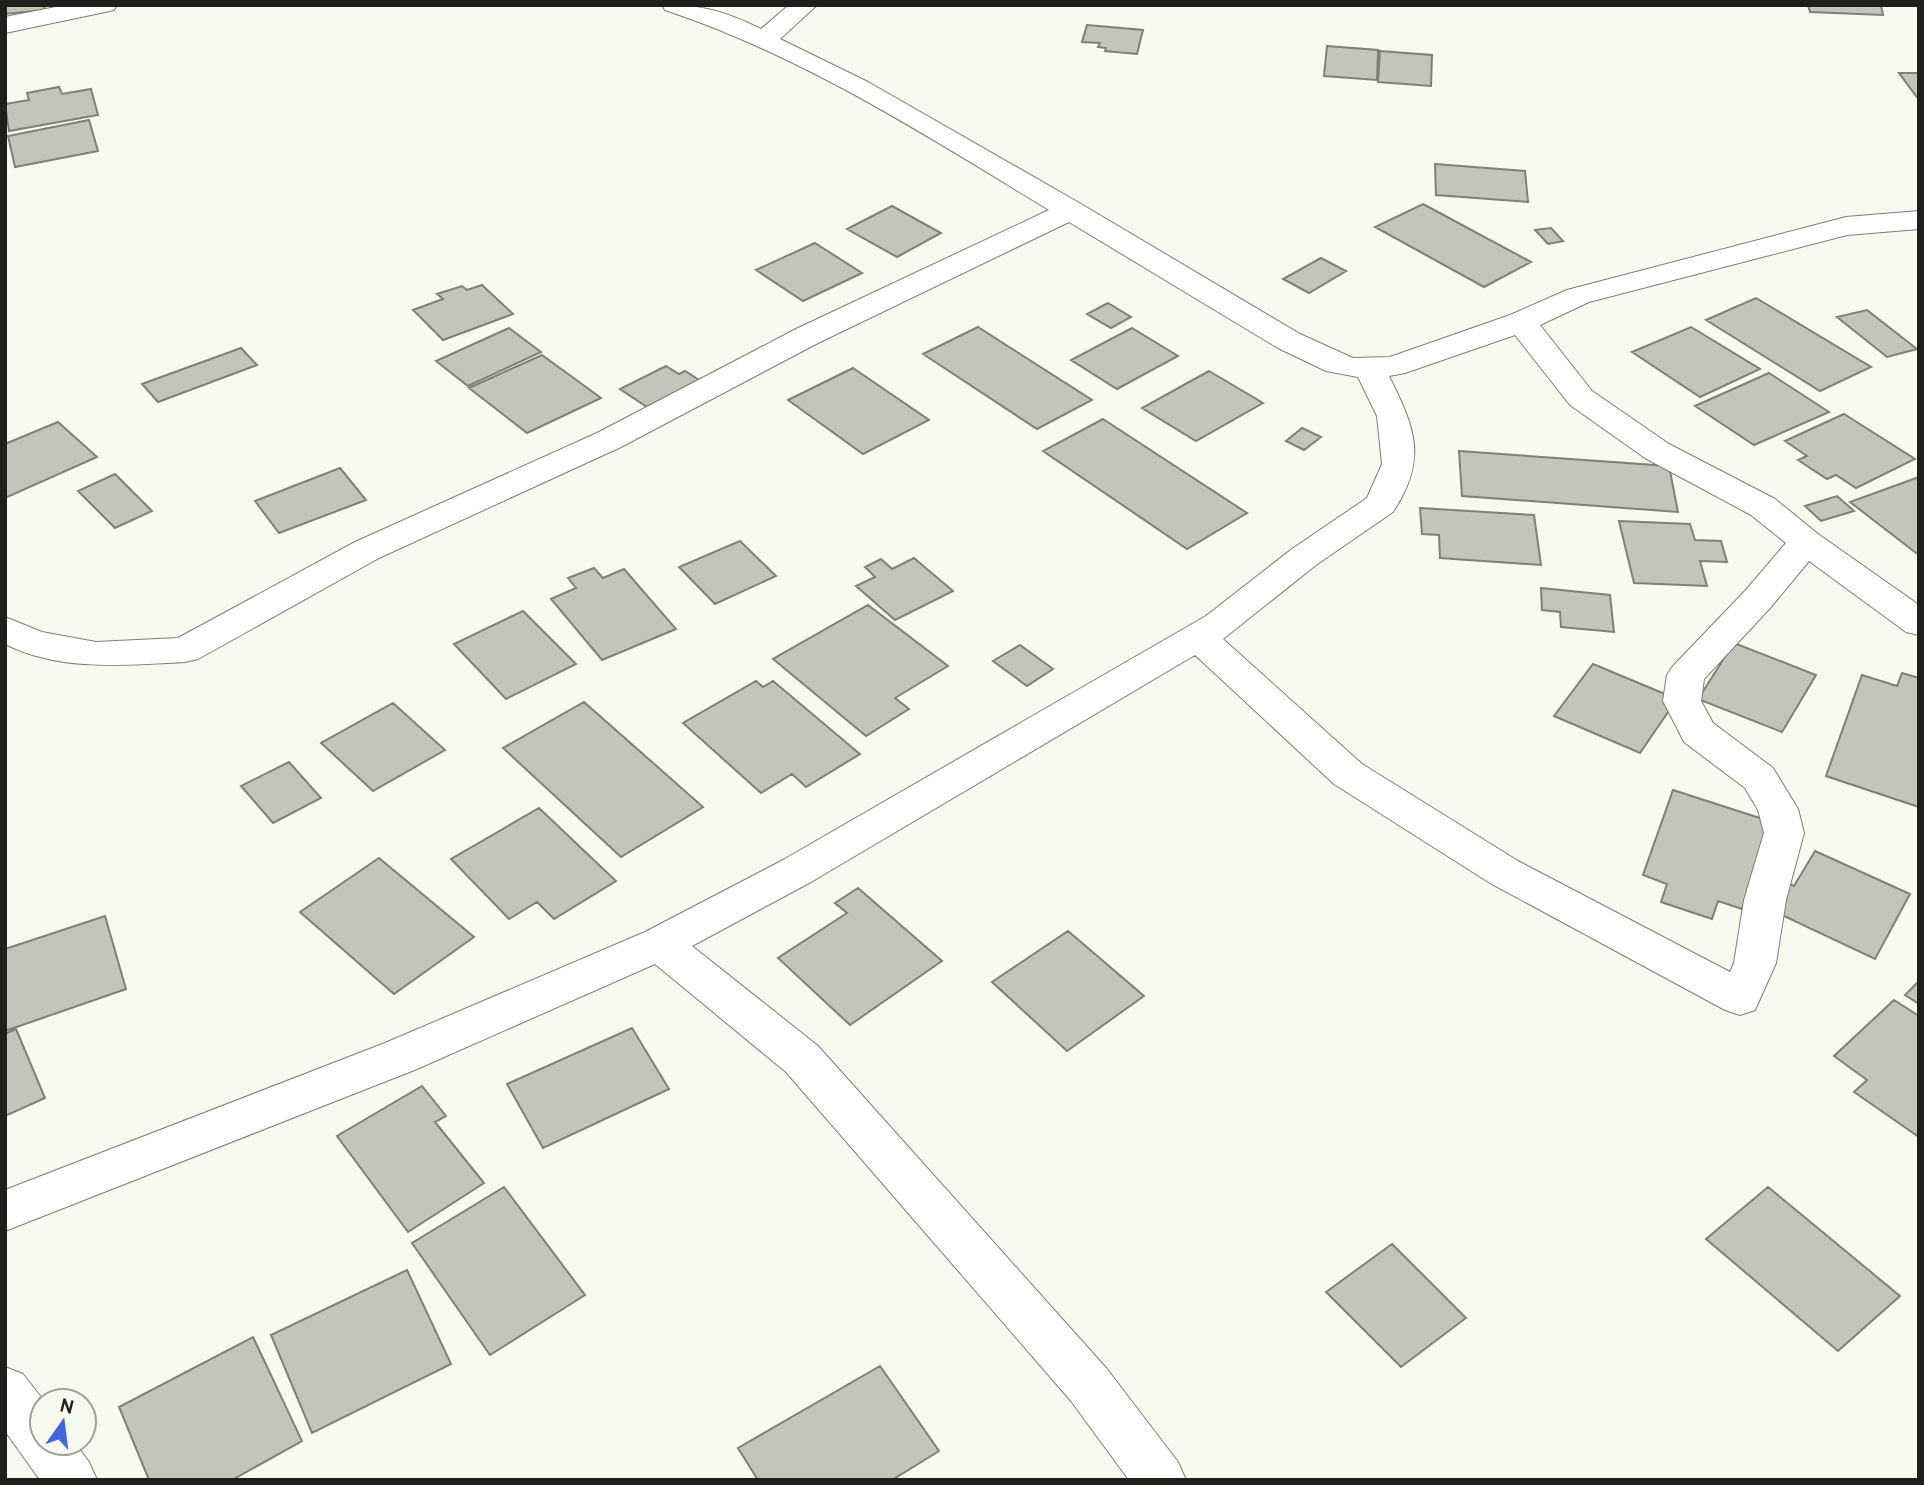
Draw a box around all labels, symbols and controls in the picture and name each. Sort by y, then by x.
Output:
north arrow [28,1387,98,1457]
text: N [57,1394,76,1421]

